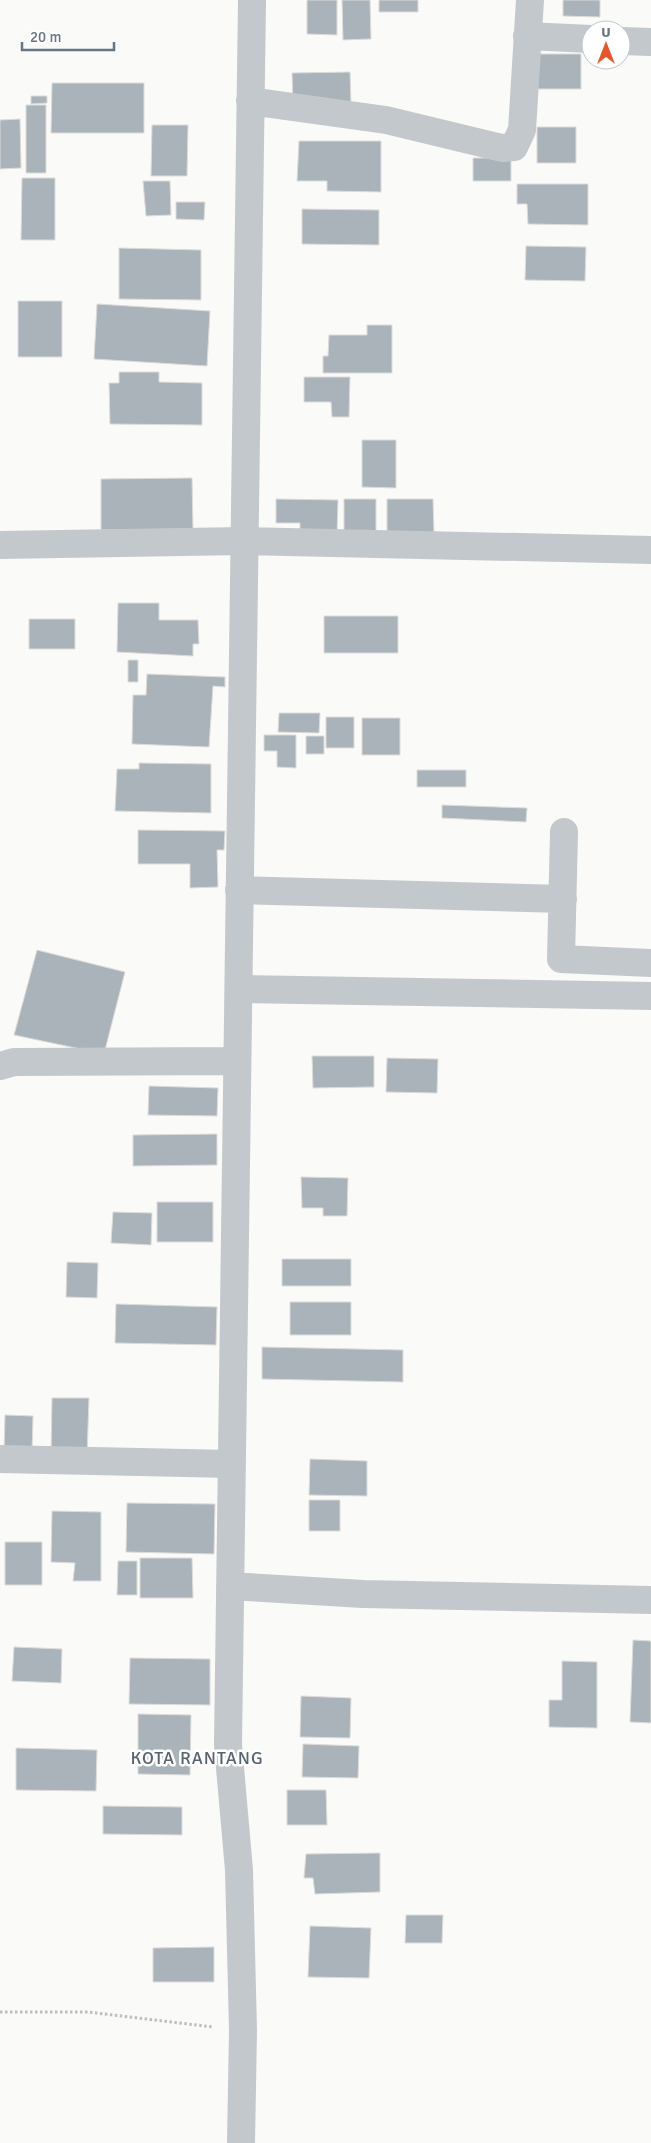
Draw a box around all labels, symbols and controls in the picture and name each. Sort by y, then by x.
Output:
scale bar [22,20,115,52]
north arrow [581,20,631,70]
text: U [601,24,611,41]
text: 20 m [30,28,61,46]
district label: KOTA RANTANG [130,1747,264,1769]

